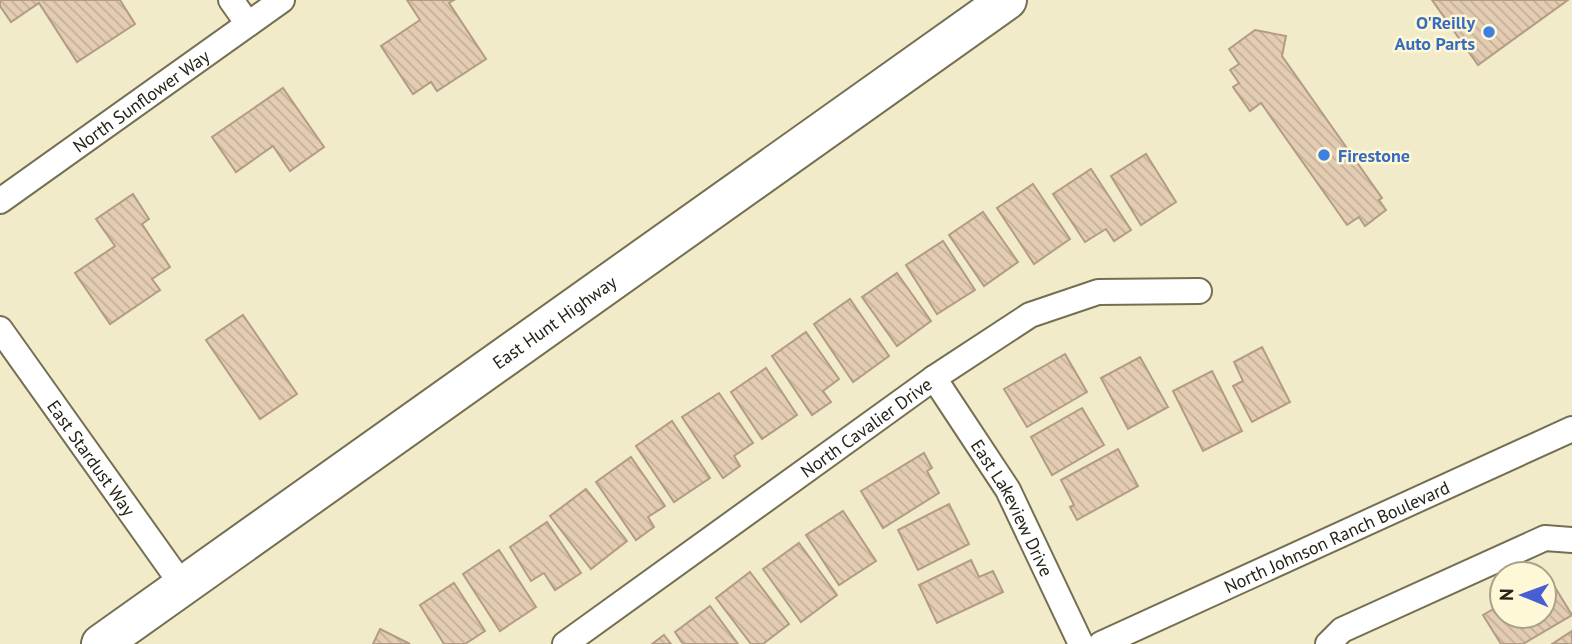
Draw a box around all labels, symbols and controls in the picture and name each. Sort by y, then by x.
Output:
place label: O'Reilly Auto Parts [1395,11,1475,55]
marker: O'Reilly Auto Parts [1481,24,1497,40]
street label: North Sunflower Way [68,44,214,157]
place label: Firestone [1338,144,1410,167]
marker: Firestone [1316,147,1332,163]
street label: East Hunt Highway [488,270,621,374]
street label: North Cavalier Drive [796,372,936,482]
street label: East Stardust Way [43,395,141,521]
street label: East Lakeview Drive [966,435,1059,580]
street label: North Johnson Ranch Boulevard [1220,475,1453,598]
north arrow [1488,560,1558,630]
text: N [1494,588,1518,601]

